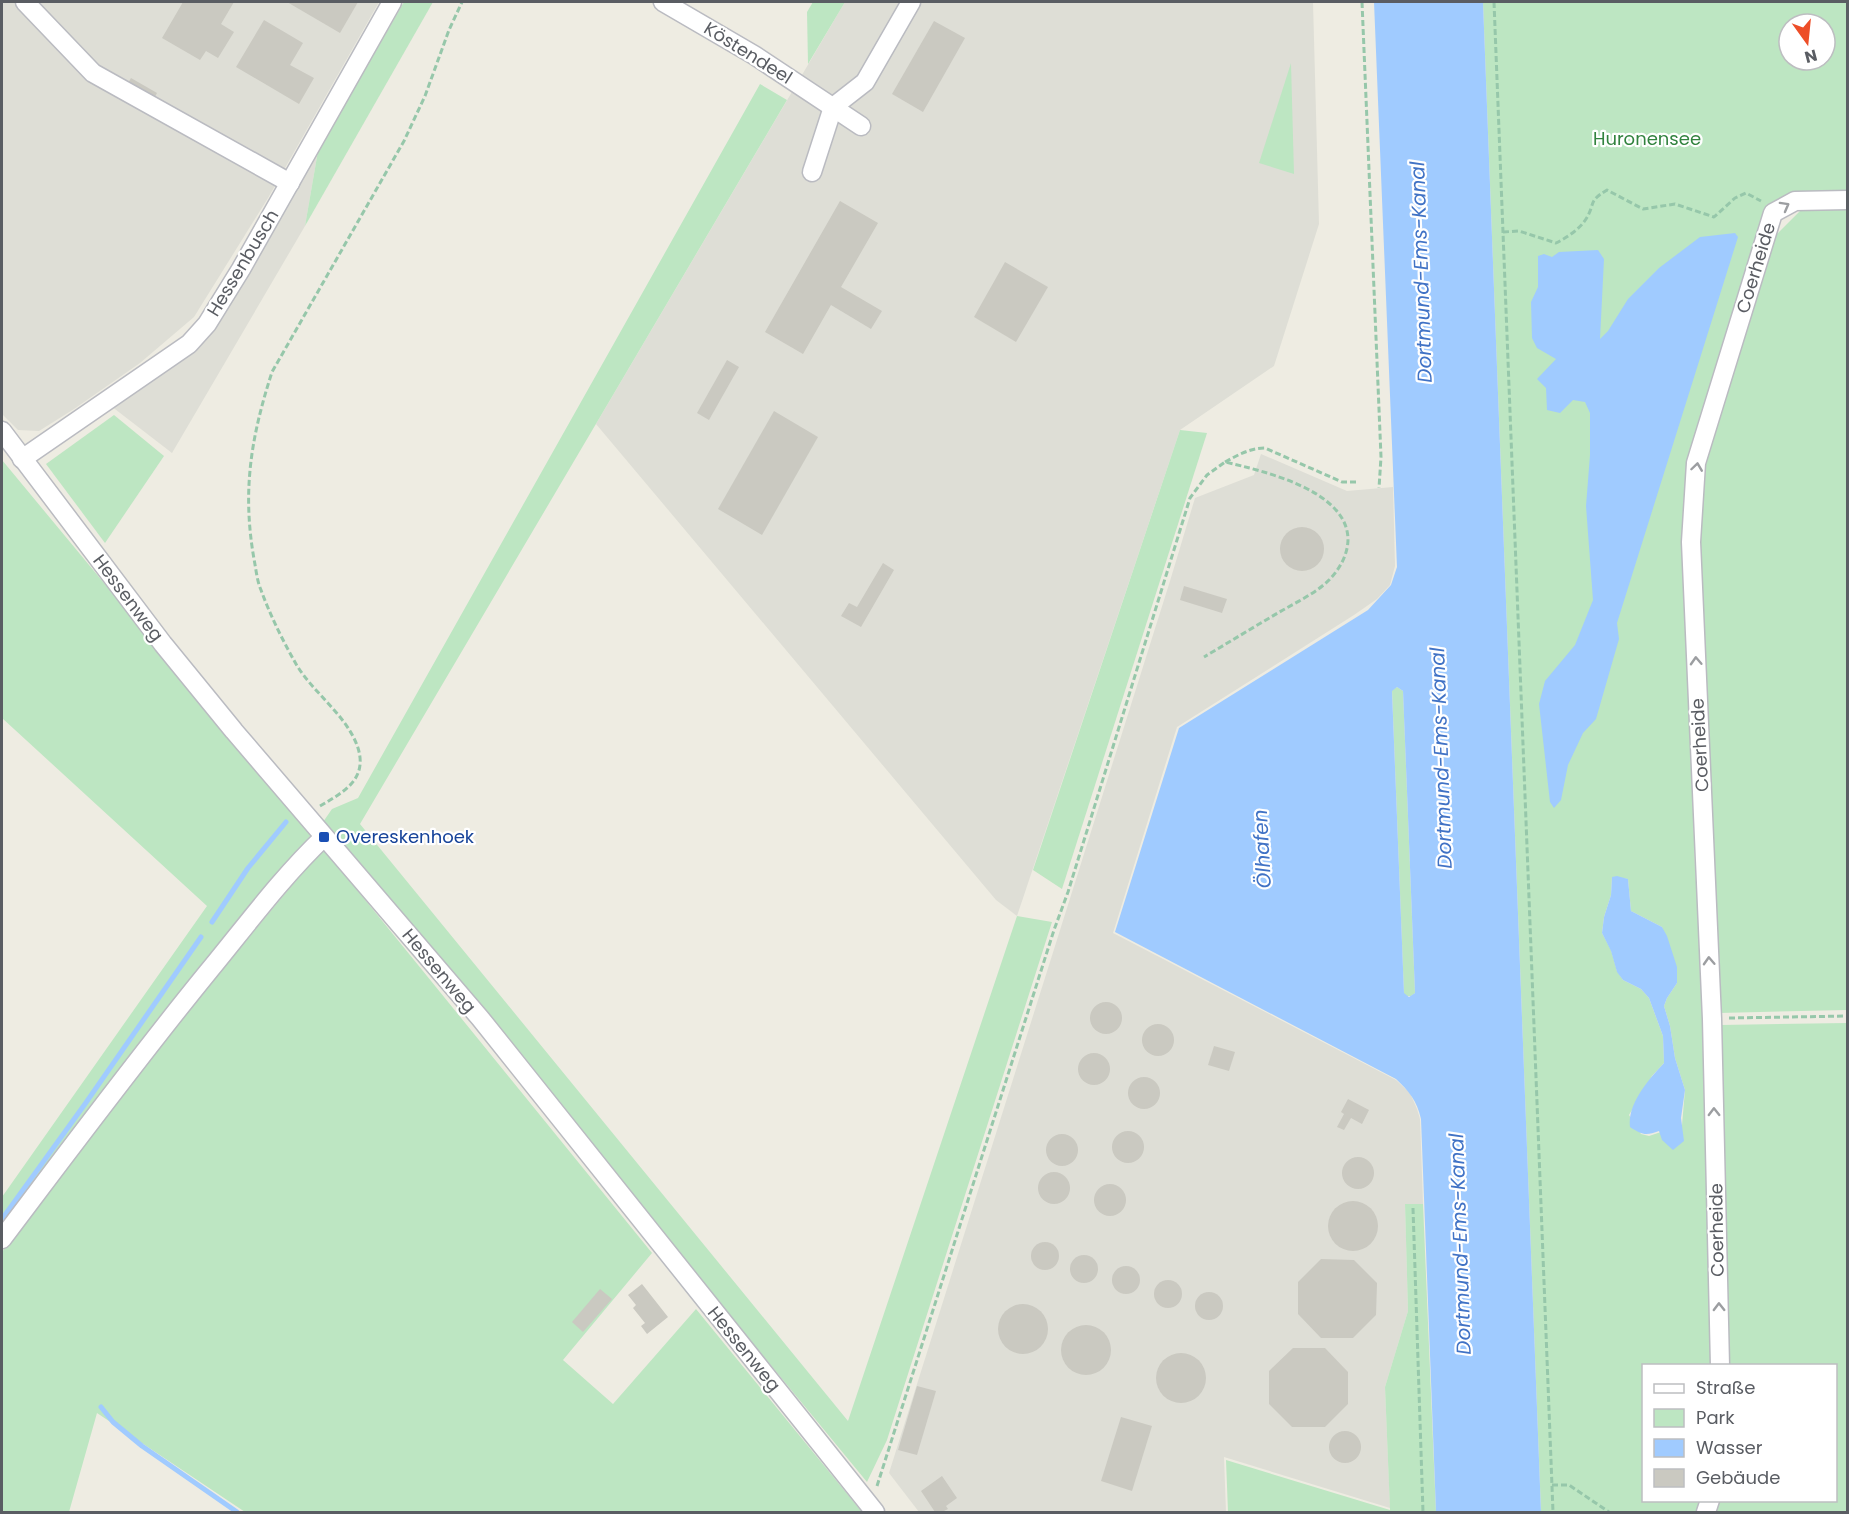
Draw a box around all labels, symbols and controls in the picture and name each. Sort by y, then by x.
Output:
north arrow [1777,12,1837,72]
street label: Köstendeel [699,16,797,90]
text: N [1802,43,1820,69]
park label: Huronensee [1593,126,1701,151]
water label: Dortmund-Ems-Kanal [1403,161,1439,383]
one-way arrow [1779,202,1789,213]
street label: Hessenbusch [201,205,284,321]
street label: Coerheide [1730,219,1781,316]
one-way arrow [1690,462,1702,471]
street label: Hessenweg [87,549,169,646]
water label: Dortmund-Ems-Kanal [1423,647,1459,869]
one-way arrow [1690,657,1703,666]
street label: Coerheide [1685,698,1714,792]
water label: Ölhafen [1246,809,1278,889]
place label: Overeskenhoek [336,824,475,849]
marker: Overeskenhoek [317,830,331,844]
street label: Hessenweg [397,923,482,1018]
one-way arrow [1703,956,1716,965]
one-way arrow [1708,1108,1720,1117]
water label: Dortmund-Ems-Kanal [1442,1133,1478,1355]
street label: Coerheide [1703,1183,1730,1277]
street label: Hessenweg [702,1301,787,1397]
one-way arrow [1713,1303,1725,1312]
legend [1642,1364,1837,1502]
text: Straße [1696,1375,1755,1400]
text: Park [1696,1405,1735,1430]
text: Wasser [1696,1435,1763,1460]
text: Gebäude [1696,1465,1780,1490]

